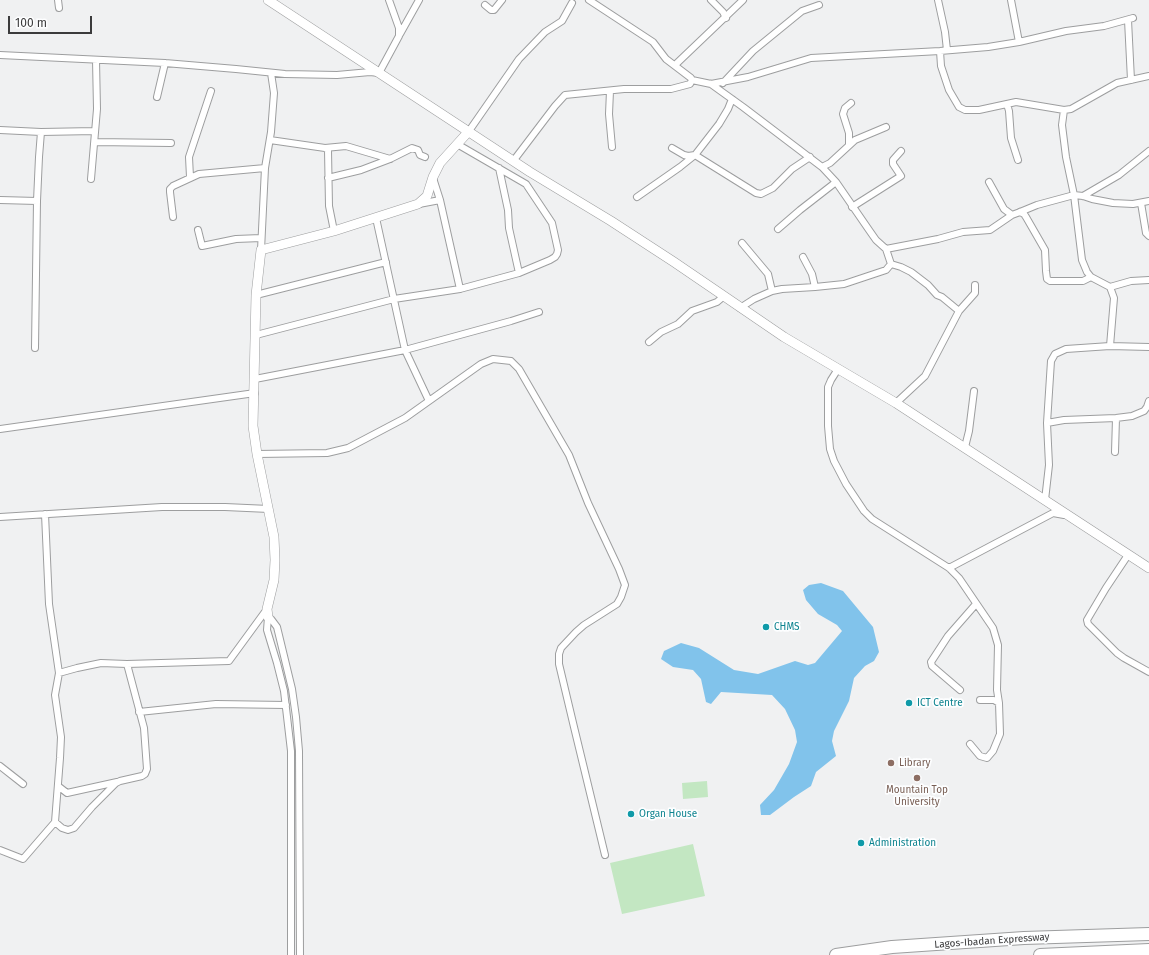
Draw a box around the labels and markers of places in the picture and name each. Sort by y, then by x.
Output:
place label: CHMS [774,621,799,633]
marker: CHMS [761,622,771,632]
place label: ICT Centre [917,697,963,709]
marker: ICT Centre [904,698,914,708]
place label: Library [899,757,930,769]
marker: Library [886,758,896,768]
marker: Mountain Top University [912,773,922,783]
place label: Mountain Top University [886,784,948,808]
place label: Organ House [639,808,697,820]
marker: Organ House [626,809,636,819]
place label: Administration [869,837,936,849]
marker: Administration [856,838,866,848]

